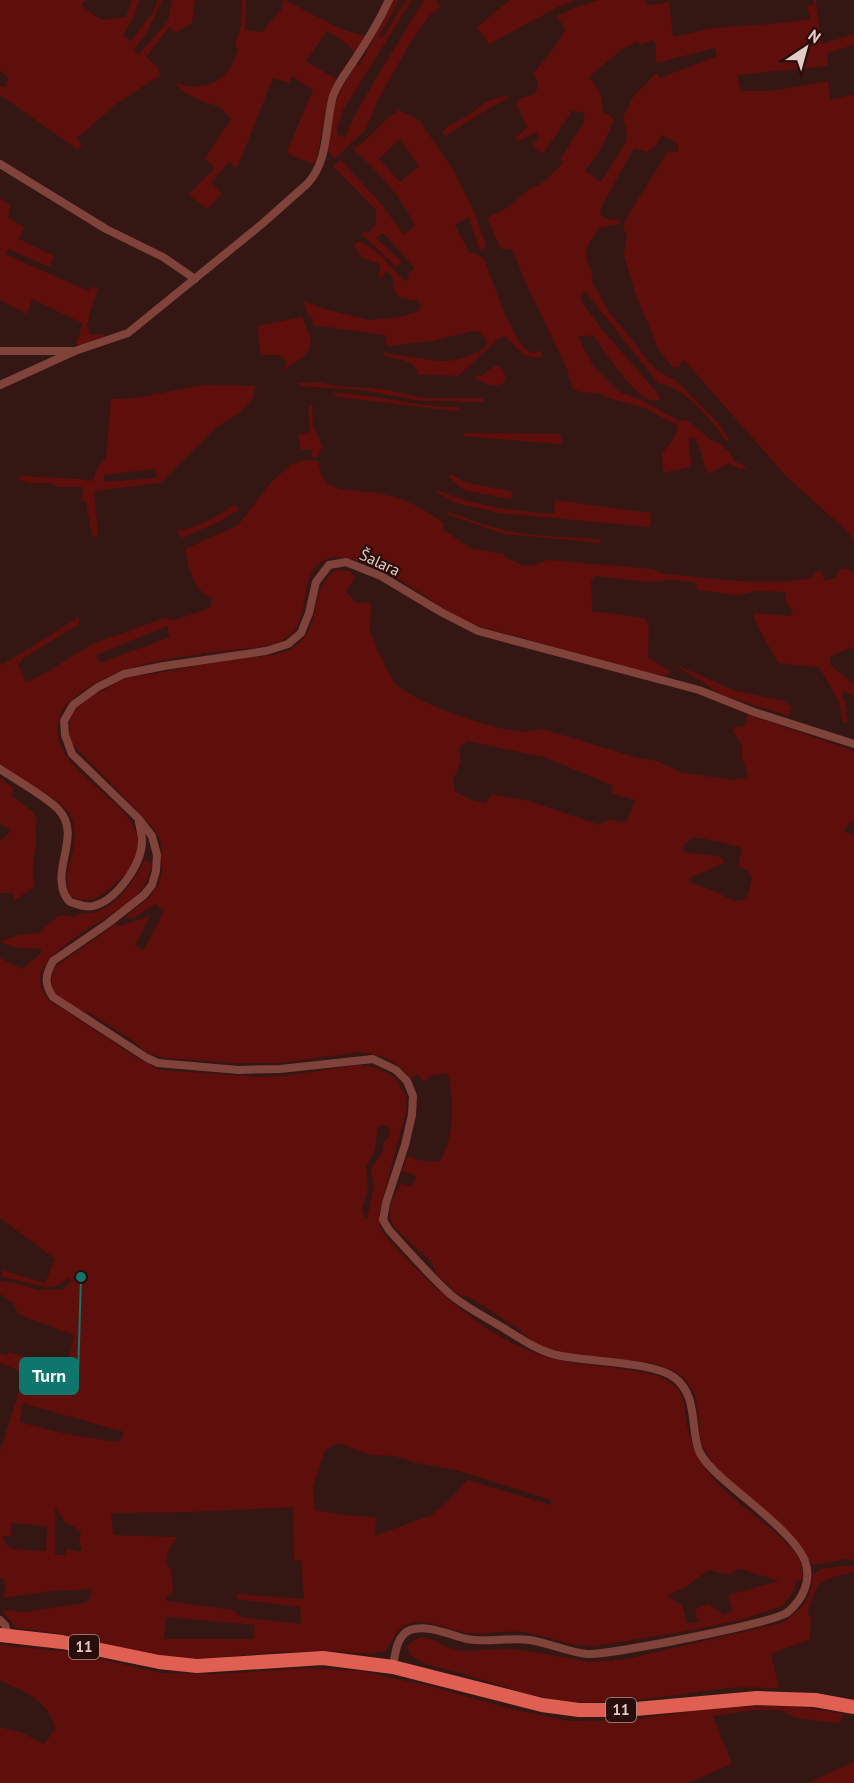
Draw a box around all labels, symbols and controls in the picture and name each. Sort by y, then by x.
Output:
north arrow [776,18,836,78]
text: N [805,25,825,47]
street label: Šalara [357,544,403,580]
callout: Turn [20,1358,78,1394]
text: Turn [32,1364,66,1387]
road number: 11 [69,1635,99,1659]
road number: 11 [606,1698,636,1722]

